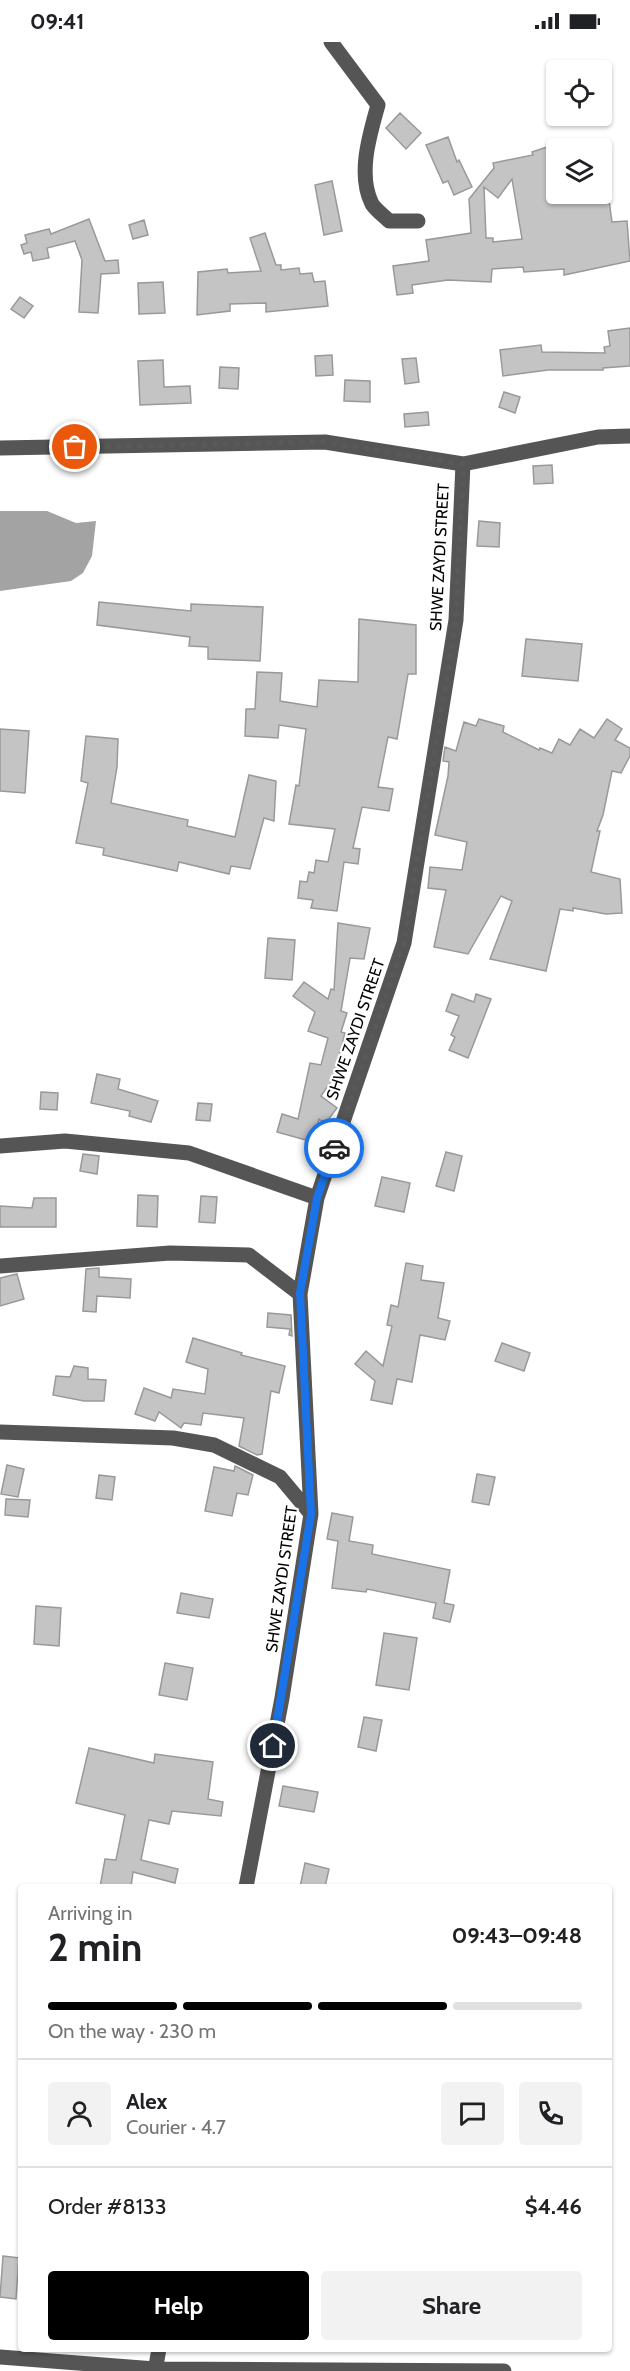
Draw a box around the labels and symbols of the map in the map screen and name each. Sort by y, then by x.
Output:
pin [49,421,100,472]
street label: SHWE ZAYDI STREET [426,482,453,631]
street label: SHWE ZAYDI STREET [322,956,389,1102]
courier [304,1118,364,1178]
street label: SHWE ZAYDI STREET [262,1504,301,1654]
pin [247,1720,298,1771]

